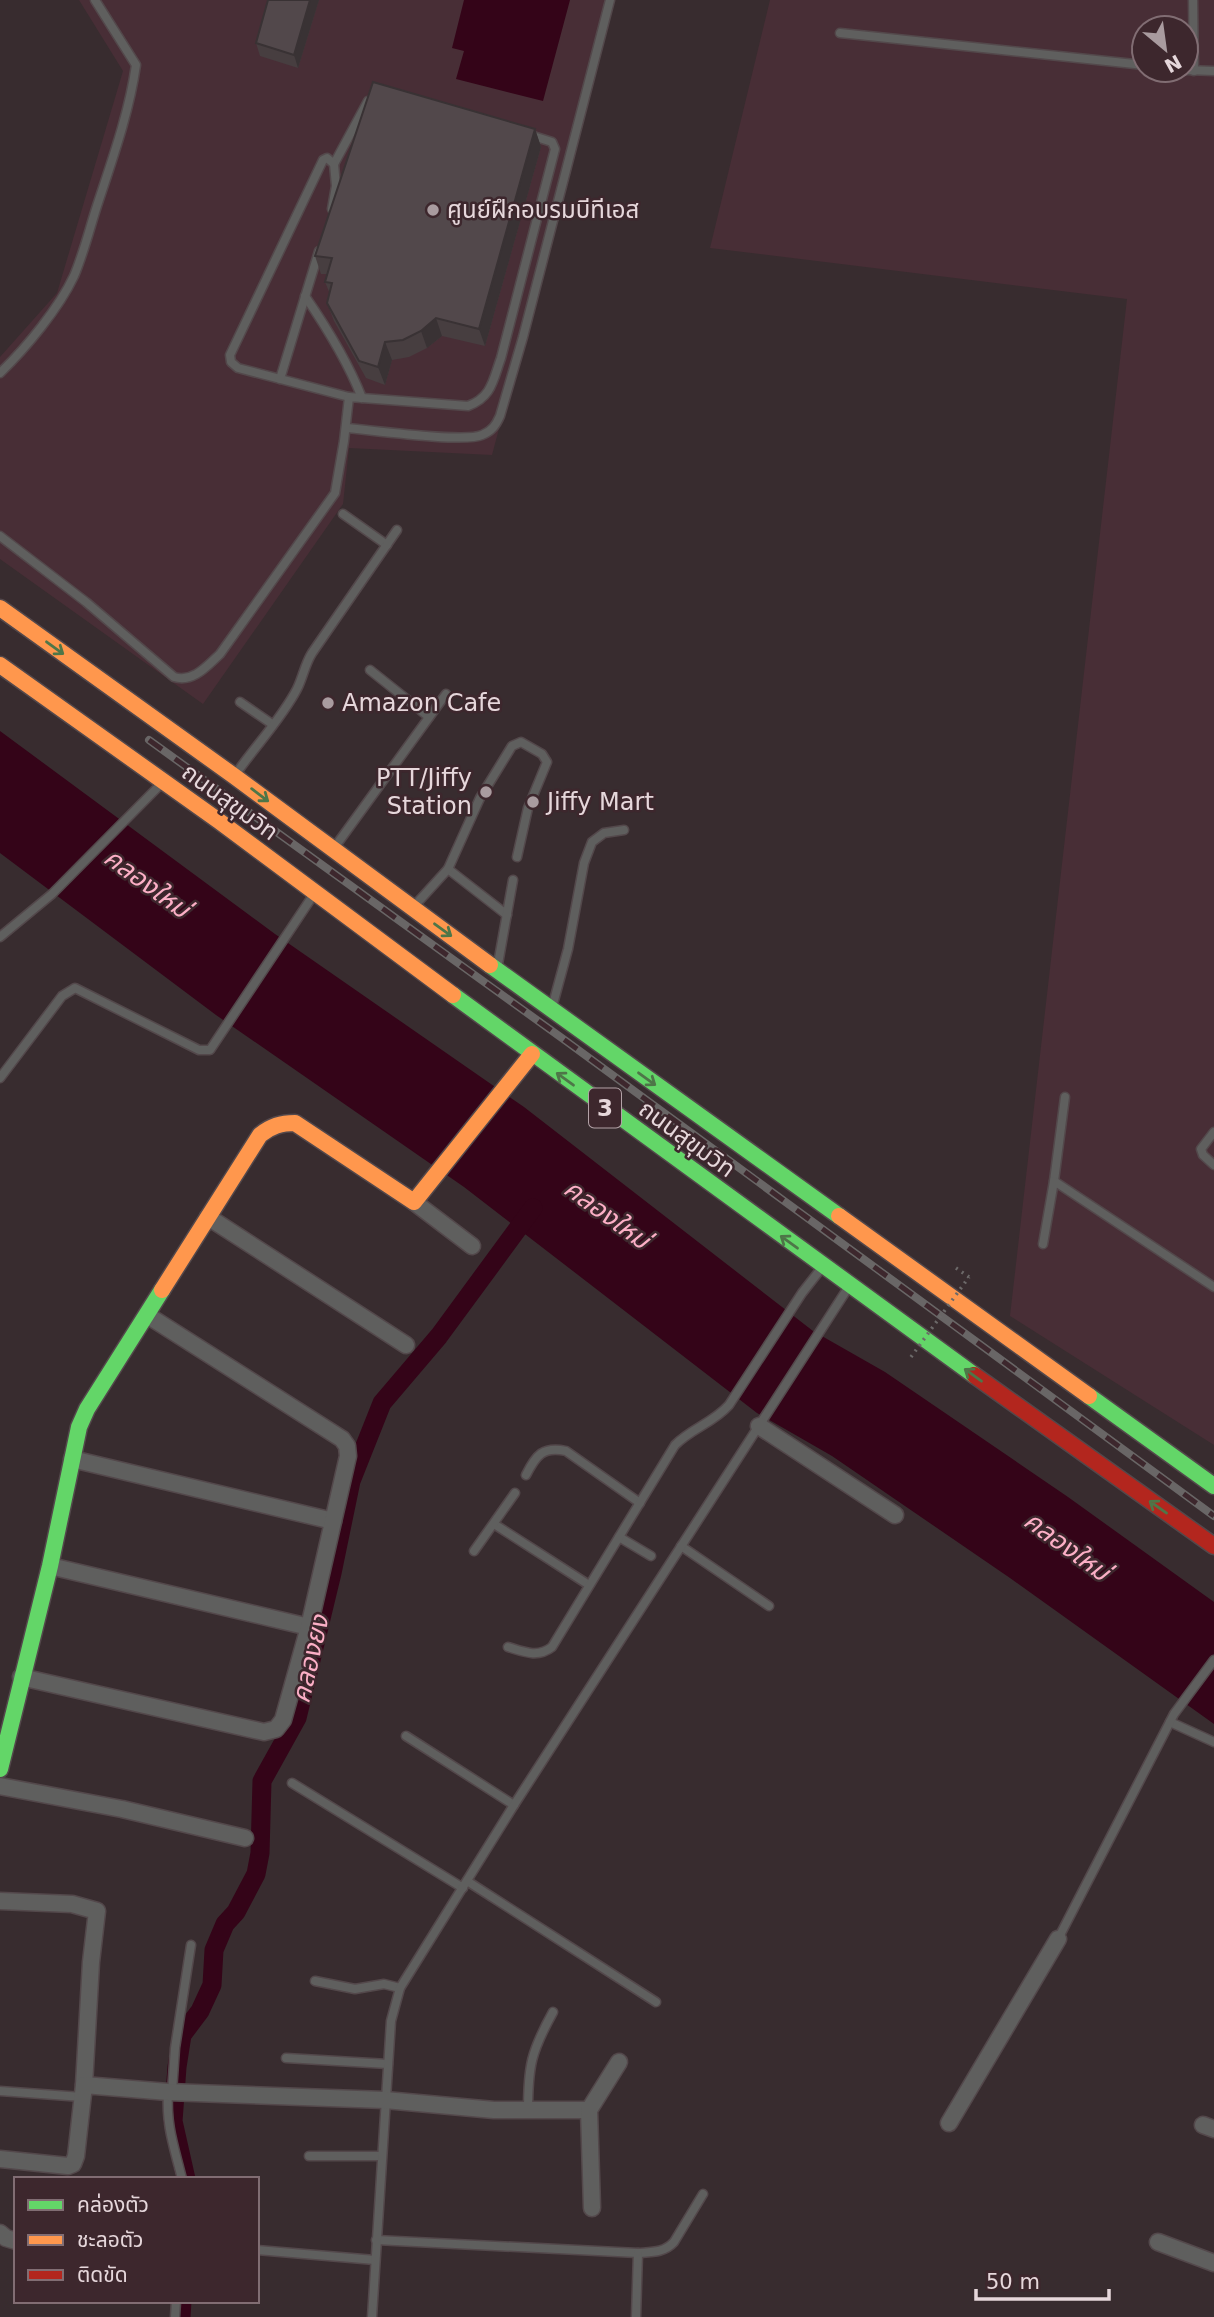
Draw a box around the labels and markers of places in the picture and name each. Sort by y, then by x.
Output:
place label: ศูนย์ฝึกอบรมบีทีเอส [447,196,639,225]
marker: ศูนย์ฝึกอบรมบีทีเอส [425,202,441,218]
place label: Amazon Cafe [342,689,501,717]
marker: Amazon Cafe [320,695,336,711]
place label: PTT/Jiffy Station [376,764,472,820]
marker: PTT/Jiffy Station [478,784,494,800]
place label: Jiffy Mart [545,788,654,816]
marker: Jiffy Mart [525,794,541,810]

